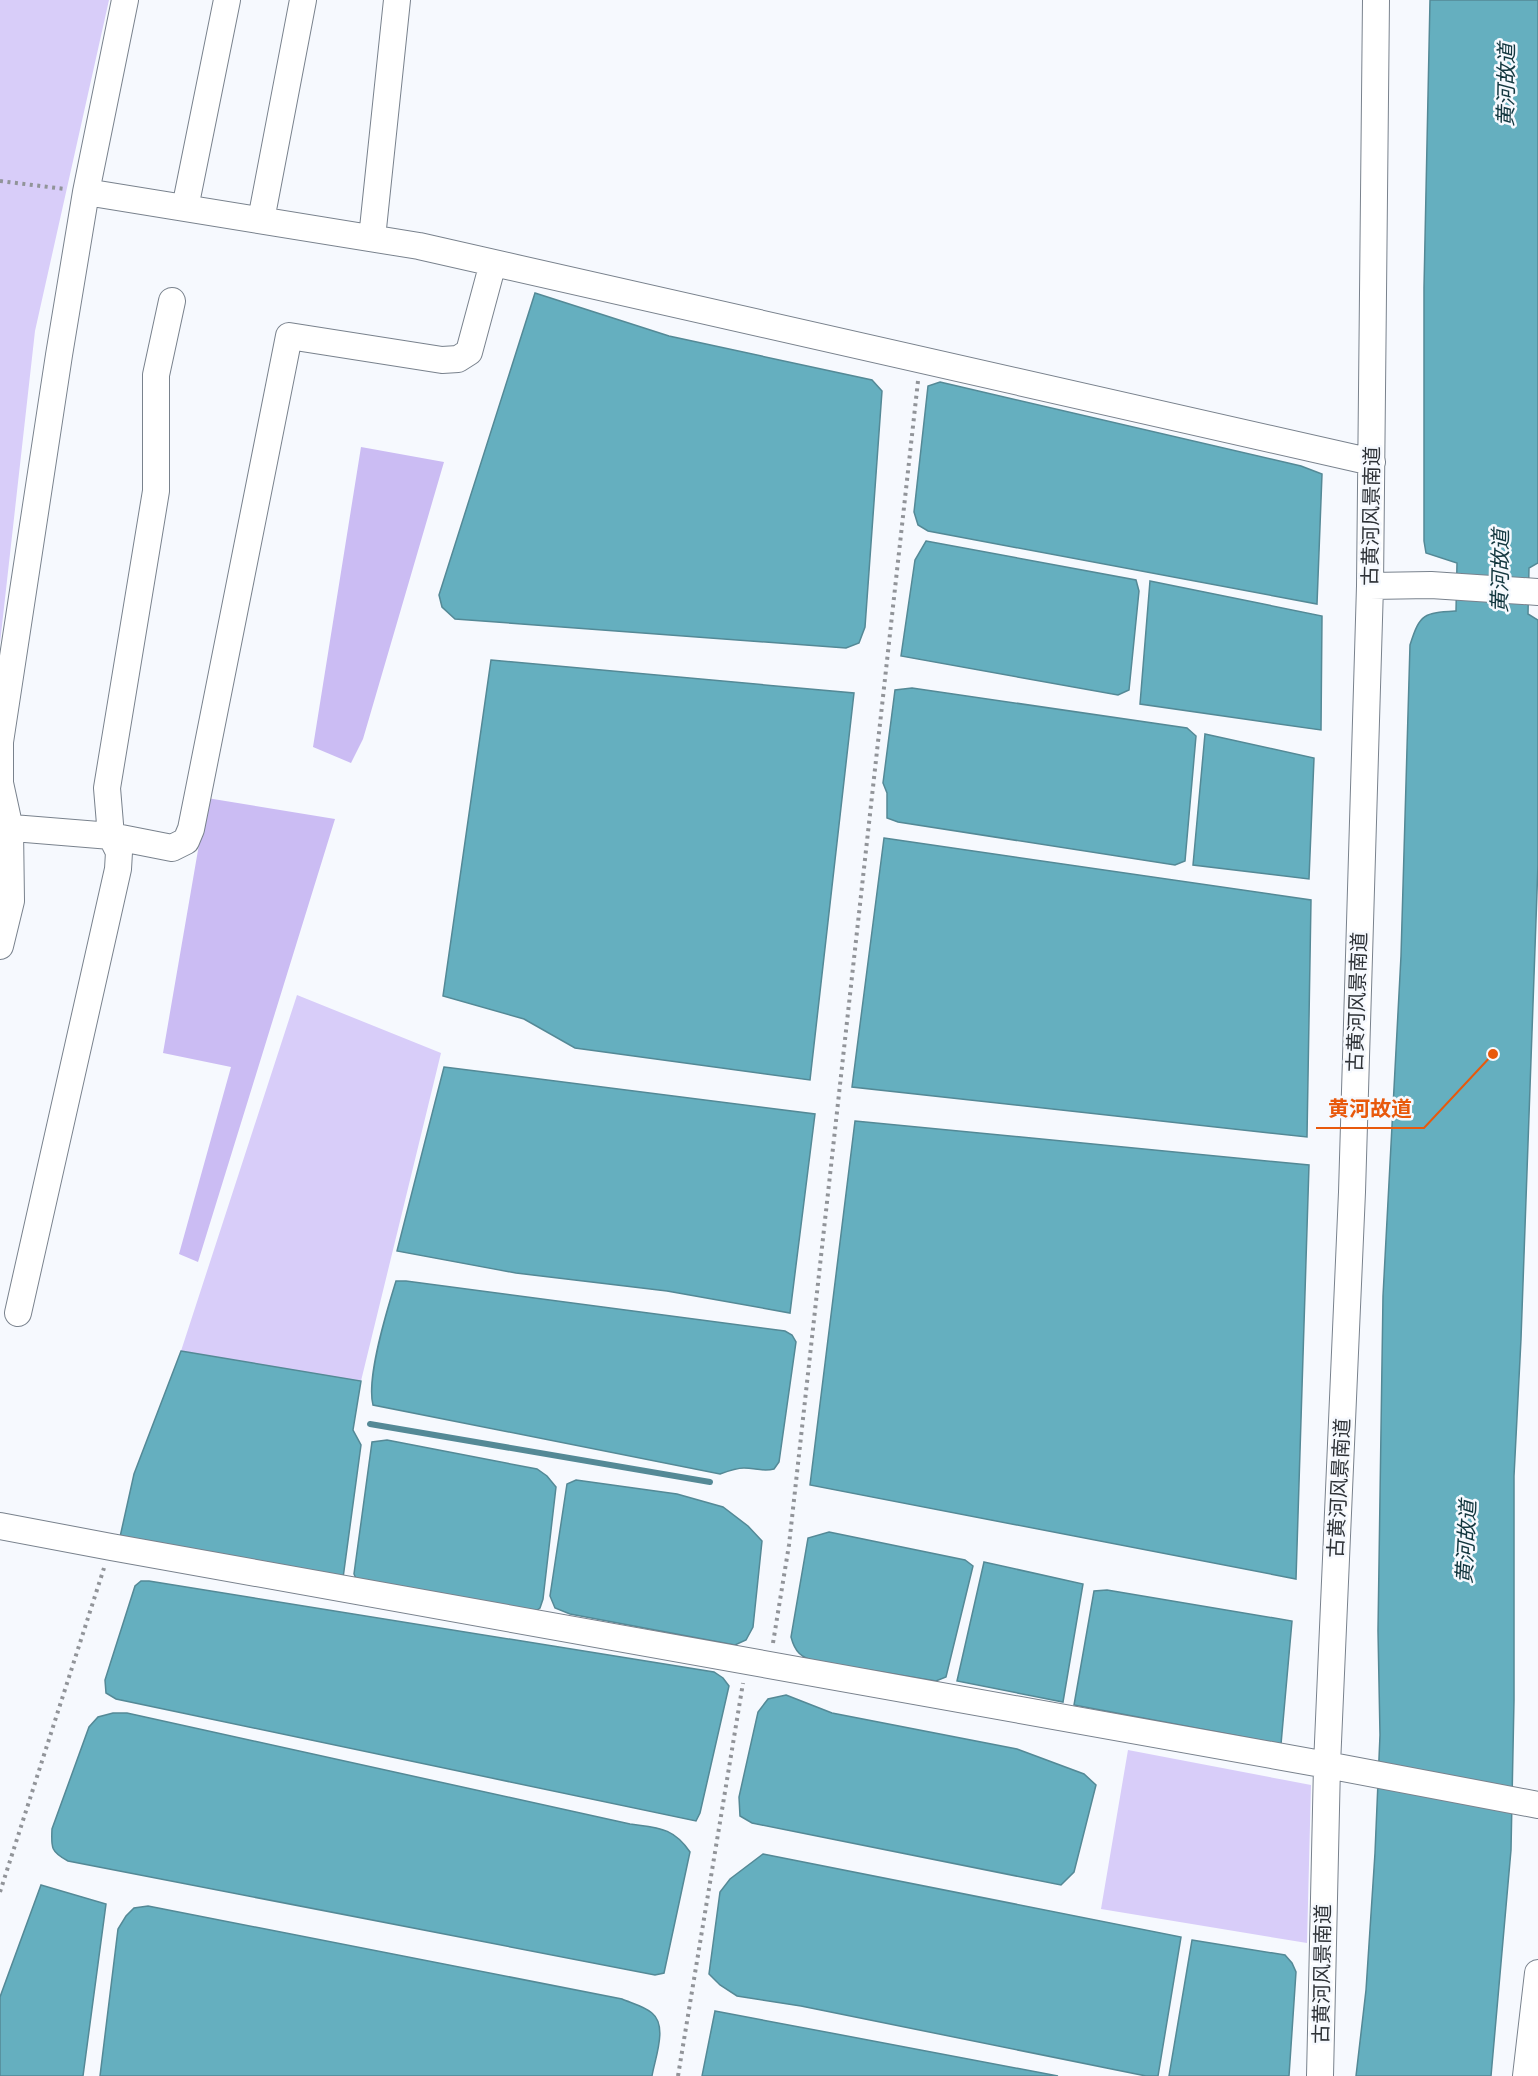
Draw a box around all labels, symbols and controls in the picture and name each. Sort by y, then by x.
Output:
water label: 黄河故道 [1493,40,1519,127]
street label: 古黄河风景南道 [1358,446,1384,586]
water label: 黄河故道 [1487,526,1513,613]
street label: 古黄河风景南道 [1343,932,1371,1072]
callout: 黄河故道 [1316,1089,1424,1128]
text: 黄河故道 [1328,1096,1412,1121]
street label: 古黄河风景南道 [1323,1417,1355,1559]
water label: 黄河故道 [1451,1496,1481,1585]
street label: 古黄河风景南道 [1309,1904,1335,2044]

